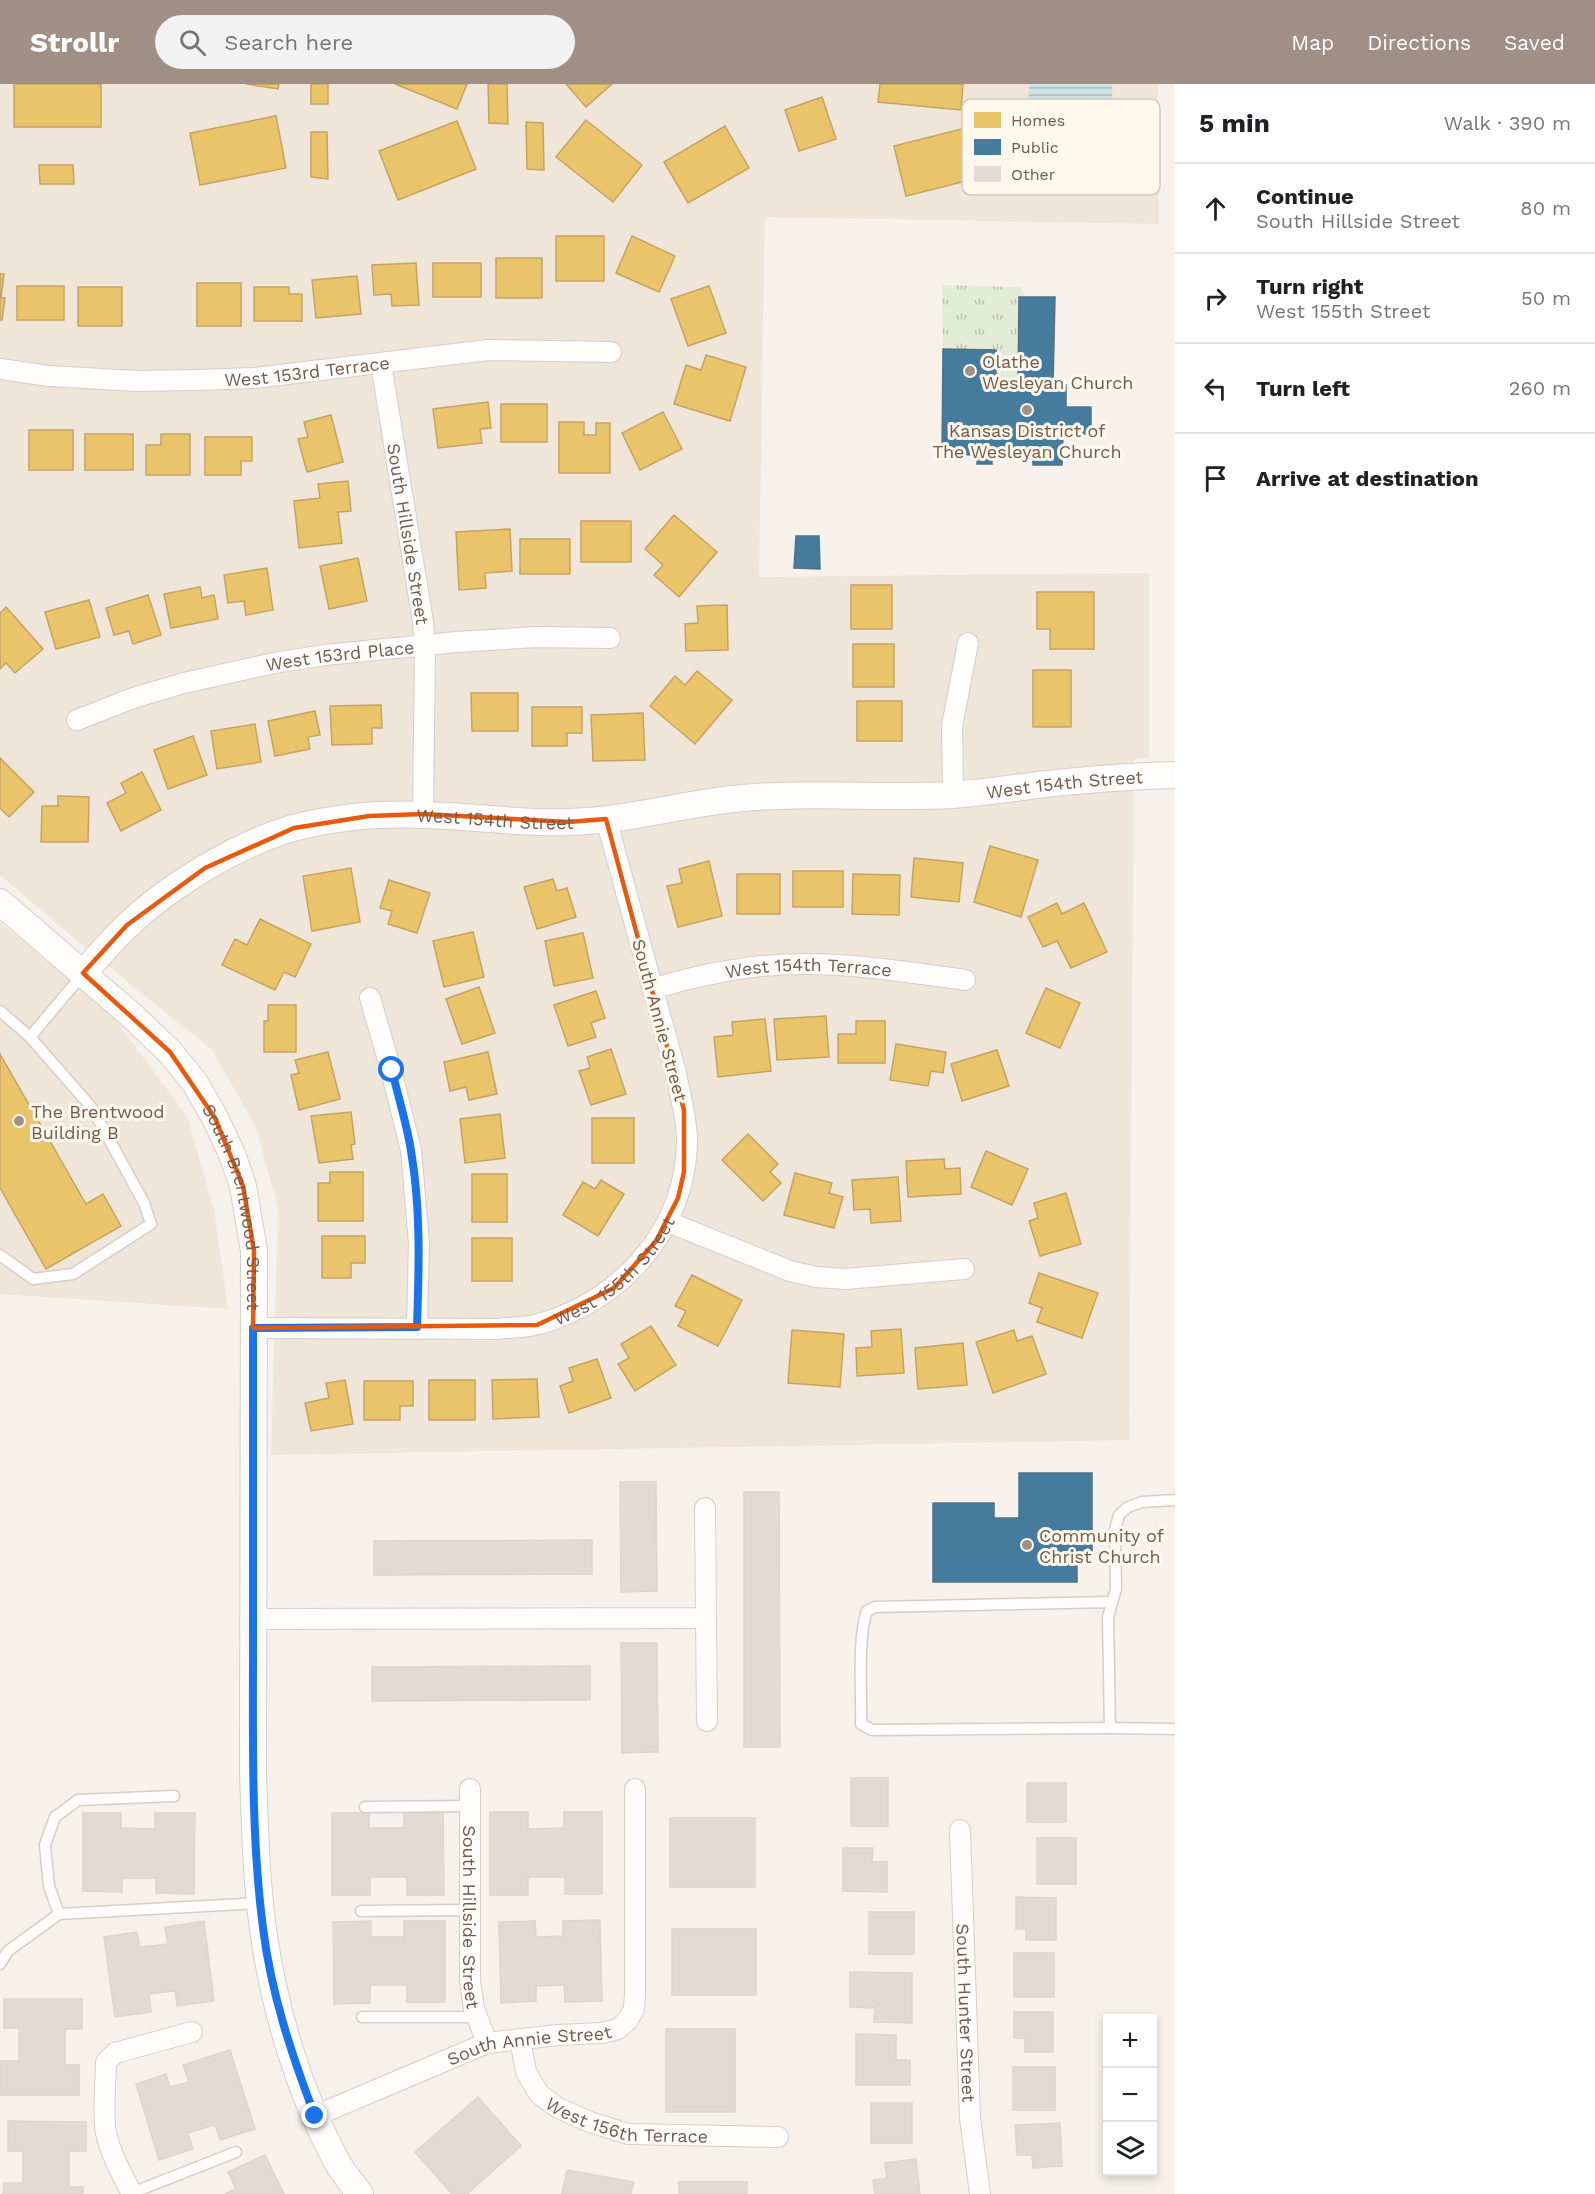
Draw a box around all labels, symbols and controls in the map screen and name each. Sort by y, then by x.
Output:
search box [155,15,575,69]
text: Strollr [30,26,119,59]
icon: search [176,26,209,59]
text: Search here [224,30,353,55]
text: Map [1291,30,1334,55]
text: Directions [1367,30,1471,55]
text: Saved [1504,30,1565,55]
legend [962,99,1160,195]
text: 5 min [1199,108,1270,138]
text: Homes [1011,111,1065,130]
text: Walk · 390 m [1444,111,1571,135]
text: Public [1011,138,1059,157]
text: Other [1011,165,1056,184]
text: Continue [1256,184,1354,209]
icon: ahead [1199,192,1232,225]
text: 80 m [1520,196,1571,220]
text: South Hillside Street [1256,209,1460,233]
text: Turn right [1256,274,1363,299]
icon: right [1199,282,1232,315]
text: 50 m [1521,286,1571,310]
text: West 155th Street [1256,299,1430,323]
street label: West 153rd Terrace [224,351,391,390]
place label: Olathe Wesleyan Church [982,351,1133,393]
marker: Olathe Wesleyan Church [963,364,977,378]
icon: left [1199,372,1232,405]
text: Turn left [1256,376,1350,401]
text: 260 m [1509,376,1571,400]
marker: Kansas District of The Wesleyan Church [1020,403,1034,417]
place label: Kansas District of The Wesleyan Church [932,420,1122,462]
street label: South Hillside Street [384,441,434,627]
icon: arrive [1199,462,1232,495]
text: Arrive at destination [1256,466,1479,491]
street label: West 153rd Place [264,636,415,675]
street label: West 154th Street [985,766,1144,802]
street label: West 154th Street [416,804,574,833]
street label: South Annie Street [628,937,692,1104]
street label: West 154th Terrace [723,953,893,982]
route start [378,1056,404,1082]
street label: South Brentwood Street [198,1100,265,1311]
place label: The Brentwood Building B [31,1101,165,1143]
marker: The Brentwood Building B [12,1114,26,1128]
street label: West 155th Street [551,1212,679,1329]
place label: Community of Christ Church [1039,1525,1164,1567]
marker: Community of Christ Church [1020,1538,1034,1552]
street label: South Hillside Street [460,1825,484,2011]
street label: South Hunter Street [953,1923,980,2103]
map controls [1103,2014,1157,2176]
button: + [1103,2014,1157,2068]
street label: South Annie Street [444,2020,614,2069]
button: − [1103,2068,1157,2122]
street label: West 156th Terrace [542,2092,708,2146]
route end [301,2102,327,2128]
button: layers [1103,2122,1157,2176]

